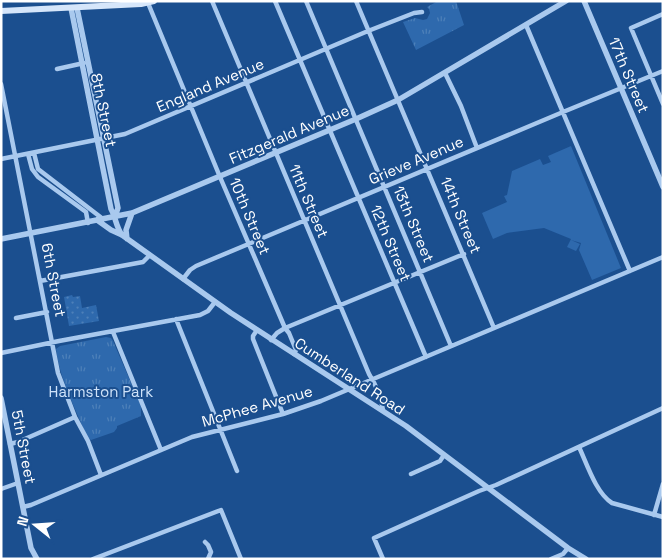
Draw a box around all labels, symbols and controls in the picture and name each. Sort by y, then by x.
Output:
street label: 17th Street [605,34,654,116]
street label: England Avenue [153,54,267,116]
street label: 8th Street [87,71,121,149]
street label: Fitzgerald Avenue [226,100,352,168]
street label: Grieve Avenue [366,131,466,188]
street label: 11th Street [285,161,333,241]
street label: 14th Street [436,174,486,256]
street label: 10th Street [225,175,275,257]
street label: 13th Street [389,183,439,265]
street label: 12th Street [366,202,416,284]
street label: 6th Street [38,241,70,319]
street label: Cumberland Road [291,333,409,419]
street label: McPhee Avenue [199,381,315,431]
park label: Harmston Park [49,382,153,401]
street label: 5th Street [8,408,40,486]
north arrow [10,500,60,550]
text: N [13,514,33,528]

